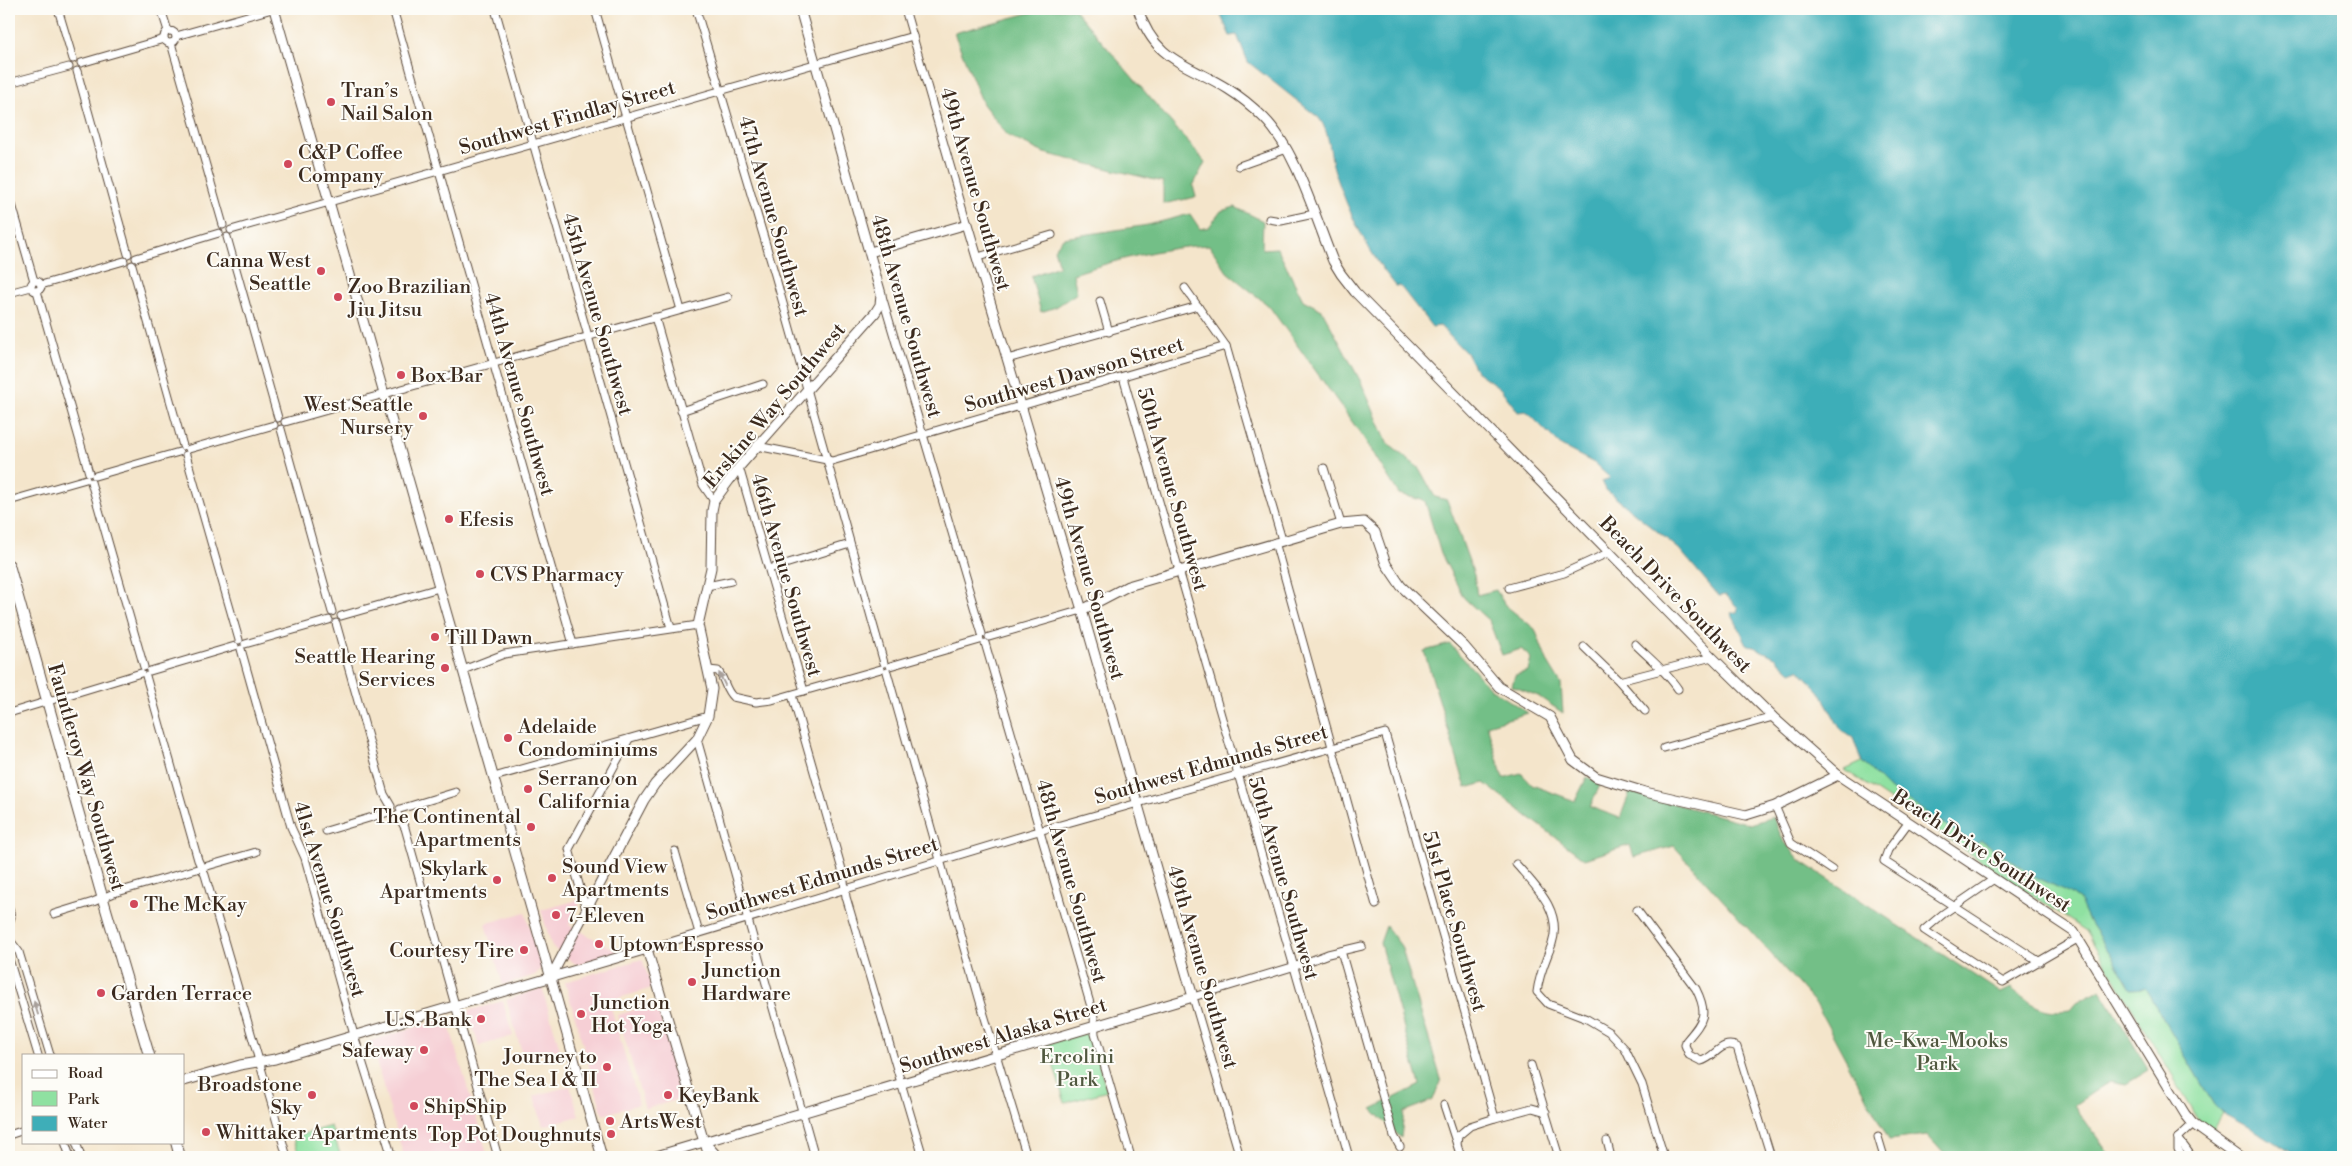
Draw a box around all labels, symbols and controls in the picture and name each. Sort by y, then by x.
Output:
street label: Southwest Findlay Street [456,76,679,161]
place label: Tran’s Nail Salon [341,79,433,127]
street label: 49th Avenue Southwest [934,85,1016,294]
marker: Tran’s Nail Salon [325,96,337,108]
street label: 47th Avenue Southwest [732,113,813,320]
place label: C&P Coffee Company [298,141,403,189]
marker: C&P Coffee Company [282,158,294,170]
street label: 45th Avenue Southwest [556,210,637,418]
street label: 48th Avenue Southwest [865,212,947,421]
place label: Canna West Seattle [206,249,311,297]
marker: Canna West Seattle [315,265,327,277]
place label: Zoo Brazilian Jiu Jitsu [347,275,471,323]
street label: 44th Avenue Southwest [478,290,560,499]
marker: Zoo Brazilian Jiu Jitsu [332,291,344,303]
street label: Erskine Way Southwest [699,318,852,494]
street label: Southwest Dawson Street [962,332,1187,419]
place label: Box Bar [410,364,483,389]
marker: Box Bar [395,369,407,381]
street label: 50th Avenue Southwest [1131,385,1213,594]
place label: West Seattle Nursery [303,393,413,441]
marker: West Seattle Nursery [417,410,429,422]
street label: 46th Avenue Southwest [745,471,827,680]
street label: 49th Avenue Southwest [1048,474,1130,683]
place label: Efesis [459,508,514,533]
street label: Beach Drive Southwest [1593,511,1756,679]
marker: Efesis [443,513,455,525]
place label: CVS Pharmacy [490,563,624,588]
marker: CVS Pharmacy [474,568,486,580]
place label: Till Dawn [445,626,533,651]
marker: Till Dawn [429,631,441,643]
place label: Seattle Hearing Services [295,645,436,693]
street label: Fauntleroy Way Southwest [41,661,130,894]
marker: Seattle Hearing Services [439,662,451,674]
one-way arrow [718,671,726,686]
place label: Adelaide Condominiums [517,715,658,763]
street label: Southwest Edmunds Street [1092,720,1331,811]
marker: Adelaide Condominiums [502,732,514,744]
place label: Serrano on California [538,767,638,815]
street label: 50th Avenue Southwest [1242,774,1324,983]
street label: 48th Avenue Southwest [1030,777,1112,986]
marker: Serrano on California [522,783,534,795]
street label: Beach Drive Southwest [1886,783,2075,918]
street label: 41st Avenue Southwest [287,798,370,1000]
place label: The Continental Apartments [373,805,521,853]
marker: The Continental Apartments [525,821,537,833]
street label: 51st Place Southwest [1416,828,1491,1015]
street label: Southwest Edmunds Street [703,832,942,927]
place label: Sound View Apartments [561,855,669,903]
place label: Skylark Apartments [379,857,489,905]
street label: 49th Avenue Southwest [1161,863,1243,1072]
marker: Sound View Apartments [546,872,558,884]
marker: Skylark Apartments [491,874,503,886]
place label: The McKay [144,893,247,918]
marker: The McKay [128,898,140,910]
place label: 7-Eleven [566,904,645,929]
marker: 7-Eleven [550,909,562,921]
place label: Uptown Espresso [609,933,764,958]
marker: Uptown Espresso [593,938,605,950]
place label: Courtesy Tire [389,939,514,964]
marker: Courtesy Tire [518,944,530,956]
place label: Junction Hardware [701,959,791,1007]
marker: Junction Hardware [686,976,698,988]
place label: Garden Terrace [111,982,252,1007]
marker: Garden Terrace [95,987,107,999]
place label: Junction Hot Yoga [590,991,674,1039]
street label: Southwest Alaska Street [897,993,1110,1080]
one-way arrow [31,1000,39,1015]
place label: U.S. Bank [385,1008,473,1033]
marker: Junction Hot Yoga [575,1008,587,1020]
marker: U.S. Bank [475,1013,487,1025]
park label: Me-Kwa-Mooks Park [1866,1029,2008,1077]
place label: Safeway [342,1039,414,1064]
marker: Safeway [418,1044,430,1056]
place label: Journey to The Sea I & II [474,1045,597,1093]
park label: Ercolini Park [1040,1045,1115,1093]
legend [22,1054,185,1144]
marker: Journey to The Sea I & II [601,1061,613,1073]
text: Road [68,1064,103,1083]
place label: Broadstone Sky [197,1073,302,1121]
place label: KeyBank [678,1084,760,1109]
marker: Broadstone Sky [306,1089,318,1101]
marker: KeyBank [662,1089,674,1101]
text: Park [68,1090,100,1109]
place label: ShipShip [424,1095,507,1120]
marker: ShipShip [408,1100,420,1112]
place label: ArtsWest [619,1110,702,1135]
text: Water [67,1114,108,1133]
marker: ArtsWest [604,1115,616,1127]
place label: Whittaker Apartments [215,1121,417,1146]
place label: Top Pot Doughnuts [428,1123,601,1148]
marker: Whittaker Apartments [200,1126,212,1138]
marker: Top Pot Doughnuts [605,1128,617,1140]

